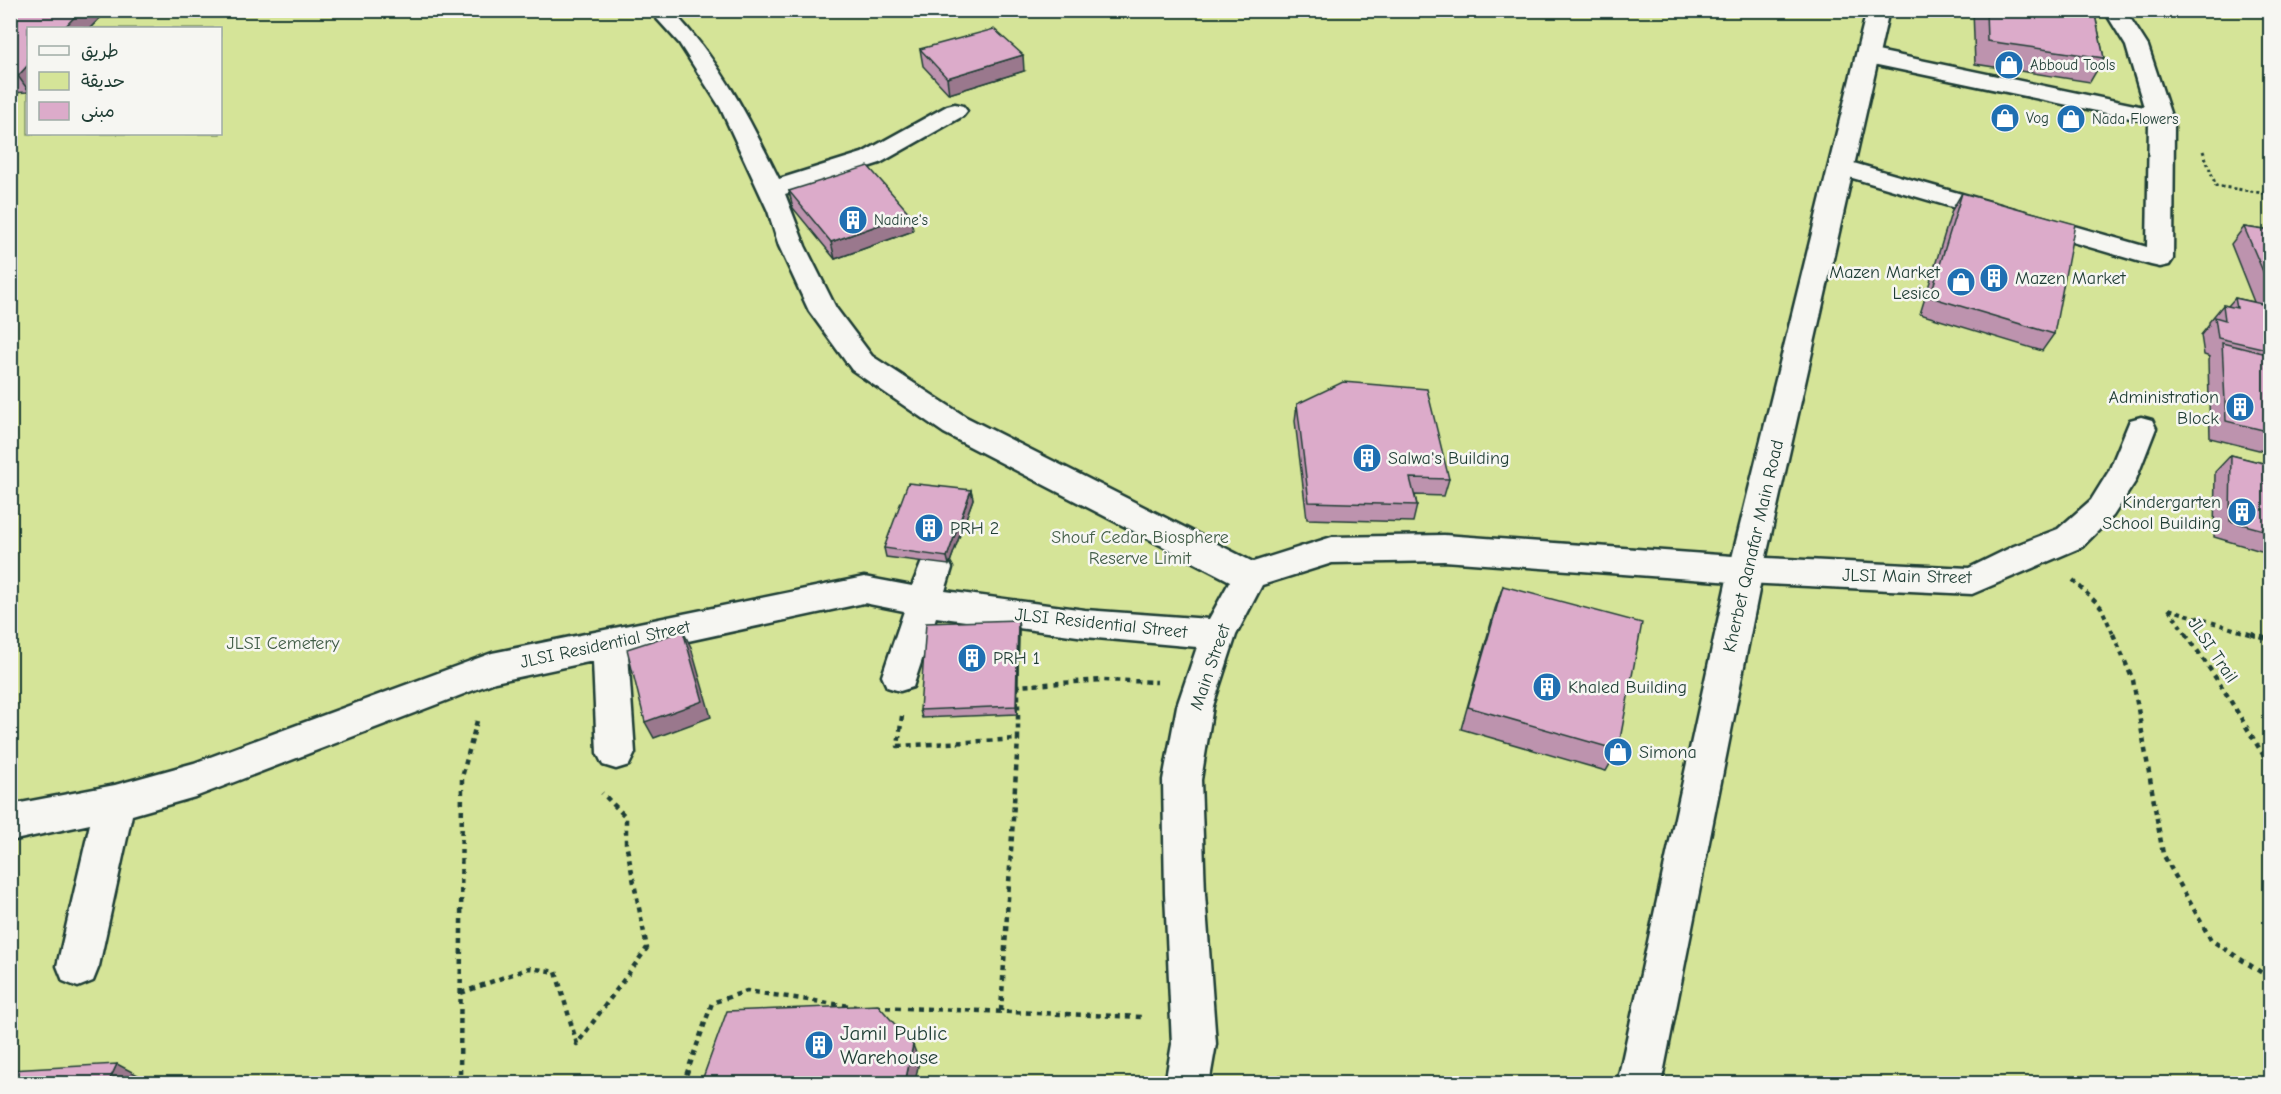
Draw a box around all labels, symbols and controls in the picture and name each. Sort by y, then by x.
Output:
legend [27,27,222,135]
text: طريق [81,41,119,62]
shop icon: Abboud Tools [1993,49,2025,81]
place label: Abboud Tools [2030,56,2115,74]
text: حديقة [81,71,125,92]
text: مبنى [81,101,115,122]
shop icon: Vog [1989,102,2021,134]
shop icon: Nada Flowers [2055,103,2087,135]
place label: Vog [2026,109,2049,127]
place label: Nada Flowers [2092,110,2178,128]
building icon: Nadine's [837,204,869,236]
place label: Nadine's [874,211,928,229]
place label: Mazen Market Lesico [1829,262,1941,304]
building icon: Mazen Market [1978,262,2010,294]
shop icon: Mazen Market Lesico [1945,266,1977,298]
place label: Mazen Market [2015,268,2127,289]
place label: Administration Block [2109,387,2219,429]
building icon: Administration Block [2224,391,2256,423]
street label: Kherbet Qanafar Main Road [1719,438,1788,654]
building icon: Salwa's Building [1351,442,1383,474]
place label: Salwa's Building [1388,448,1509,469]
place label: Kindergarten School Building [2102,492,2221,534]
building icon: Kindergarten School Building [2226,496,2258,528]
building icon: PRH 2 [913,512,945,544]
place label: PRH 2 [950,518,999,539]
park label: Shouf Cedar Biosphere Reserve Limit [1051,527,1229,569]
street label: JLSI Main Street [1842,565,1973,588]
street label: JLSI Residential Street [1014,604,1189,643]
street label: JLSI Trail [2183,614,2242,687]
street label: JLSI Residential Street [518,616,693,673]
street label: Main Street [1186,621,1235,713]
park label: JLSI Cemetery [226,633,340,654]
building icon: PRH 1 [956,642,988,674]
place label: PRH 1 [993,648,1040,669]
building icon: Khaled Building [1531,671,1563,703]
place label: Khaled Building [1568,677,1687,698]
shop icon: Simona [1602,736,1634,768]
place label: Simona [1639,742,1697,763]
place label: Jamil Public Warehouse [840,1021,947,1069]
building icon: Jamil Public Warehouse [803,1029,835,1061]

